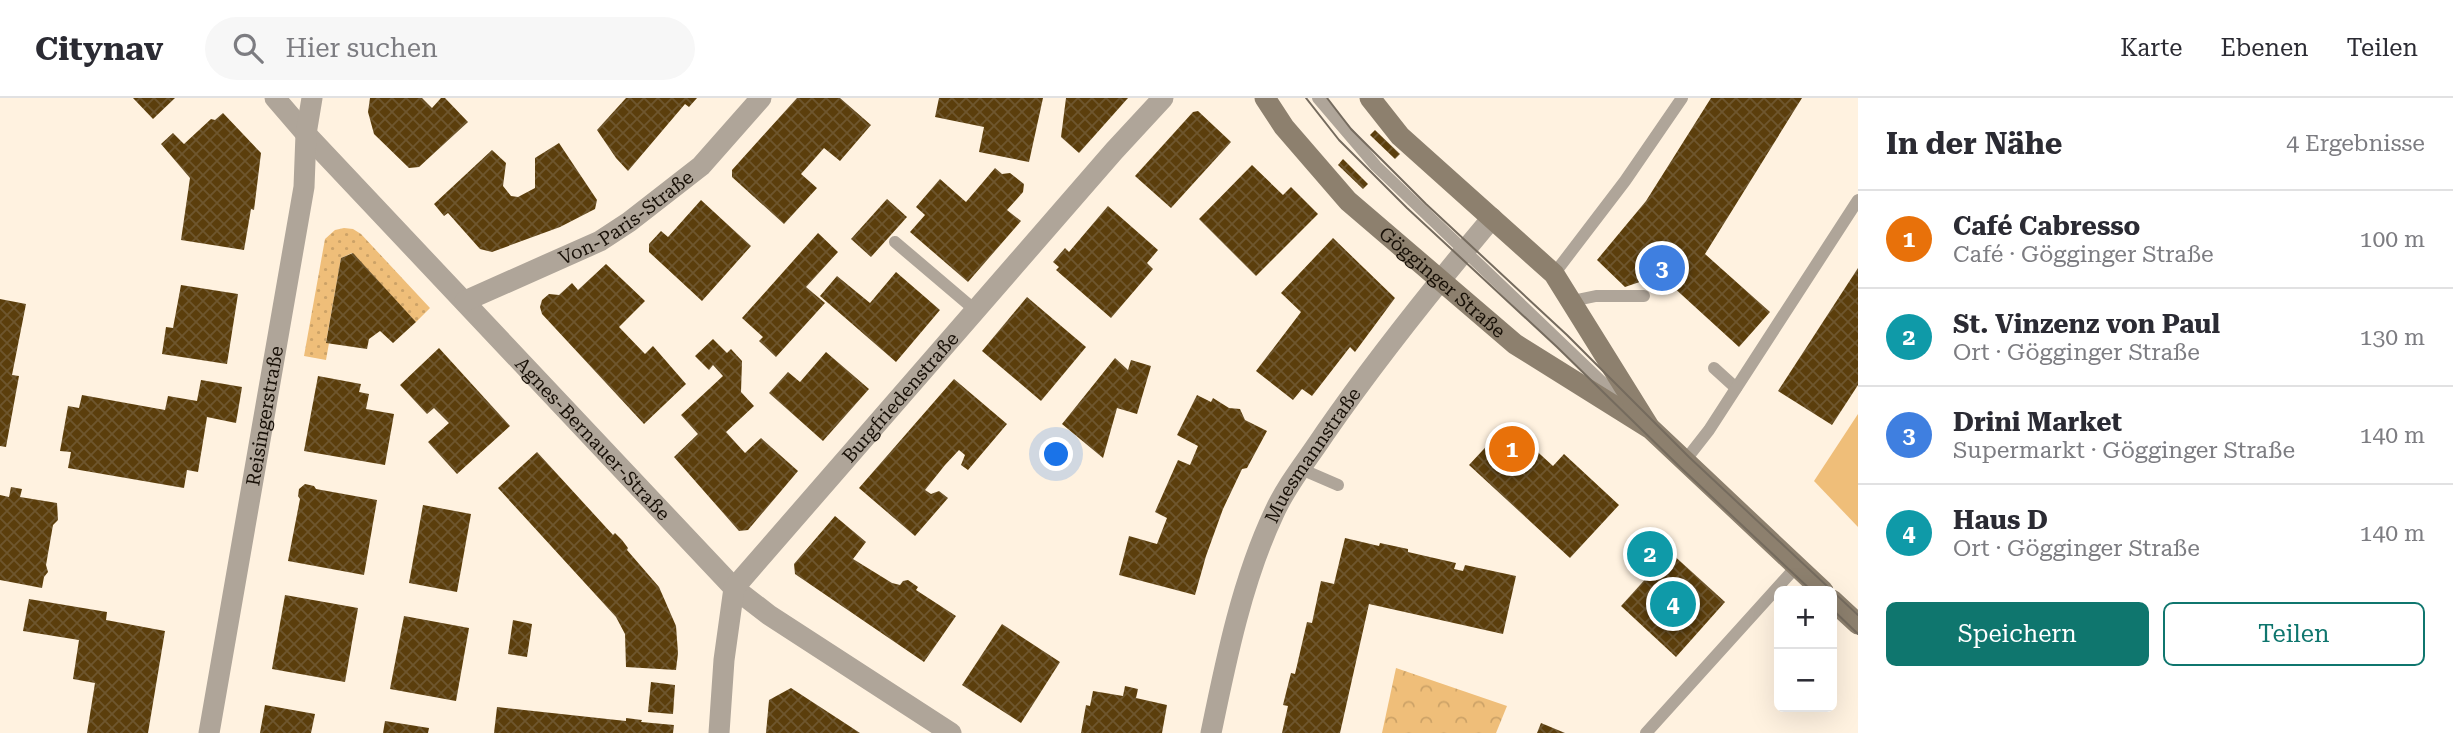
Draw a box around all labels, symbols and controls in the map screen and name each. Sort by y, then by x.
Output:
search box [205,17,695,80]
text: Citynav [35,29,163,68]
icon: search [229,29,267,67]
text: Hier suchen [285,33,438,63]
text: Karte [2120,34,2182,62]
text: Ebenen [2220,34,2309,62]
text: Teilen [2347,34,2418,62]
text: In der Nähe [1886,126,2062,161]
text: 4 Ergebnisse [2286,130,2425,157]
street label: Von-Paris-Straße [555,165,698,269]
text: Café Cabresso [1953,211,2140,241]
street label: Gögginger Straße [1375,221,1511,343]
text: 1 [1903,226,1915,253]
text: 100 m [2360,226,2425,253]
text: Café · Gögginger Straße [1953,241,2214,268]
pin: 3 [1639,242,1685,294]
text: St. Vinzenz von Paul [1953,309,2220,339]
text: 2 [1903,324,1915,351]
text: 130 m [2360,324,2425,351]
street label: Burgfriedenstraße [837,327,963,467]
text: Ort · Gögginger Straße [1953,339,2200,366]
street label: Reisingerstraße [241,344,288,488]
street label: Agnes-Bernauer-Straße [511,352,675,525]
street label: Muesmannstraße [1260,383,1365,526]
text: Drini Market [1953,407,2122,437]
text: 3 [1903,422,1915,449]
text: 140 m [2360,422,2425,449]
pin: 1 [1489,423,1535,475]
your location [1039,437,1073,471]
text: Supermarkt · Gögginger Straße [1953,437,2295,464]
text: Haus D [1953,505,2048,535]
text: 4 [1903,520,1915,547]
text: 140 m [2360,520,2425,547]
pin: 2 [1627,528,1673,580]
text: Ort · Gögginger Straße [1953,535,2200,562]
pin: 4 [1650,578,1696,630]
map controls [1774,586,1837,712]
button: + [1774,586,1837,649]
button: Speichern [1886,602,2149,666]
button: Teilen [2163,602,2425,666]
button: − [1774,649,1837,712]

